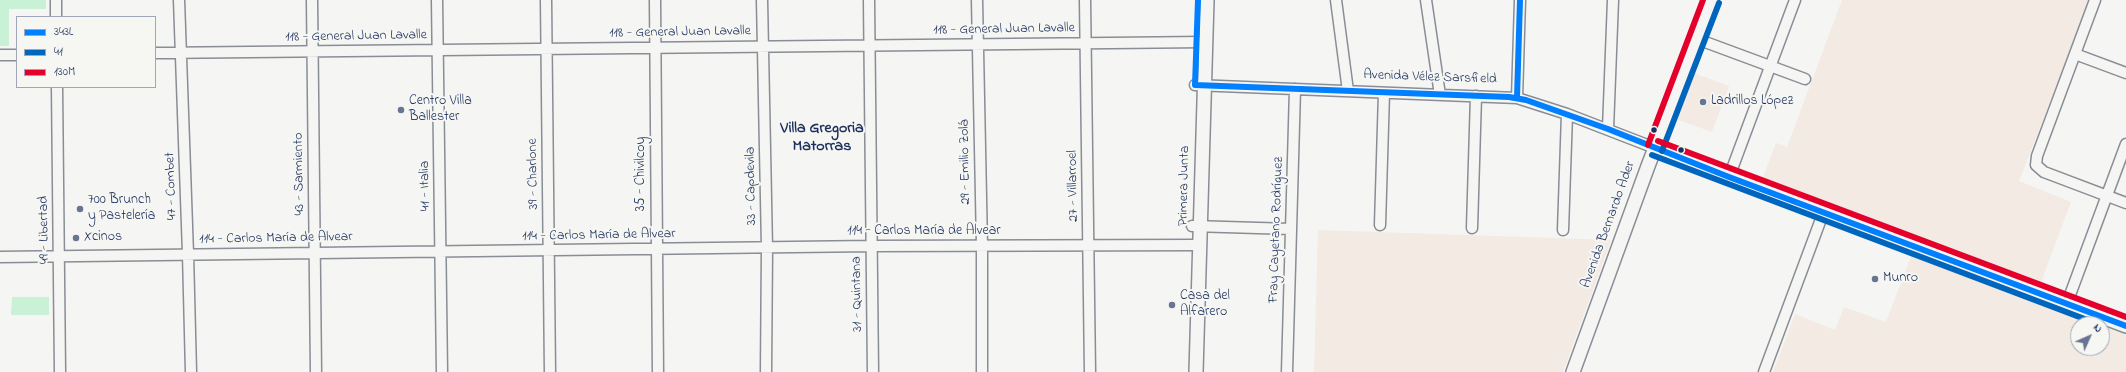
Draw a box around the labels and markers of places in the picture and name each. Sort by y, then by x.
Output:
place label: Centro Villa Ballester [409,94,472,126]
place label: Ladrillos López [1711,94,1793,110]
marker: Ladrillos López [1698,97,1708,107]
marker: Centro Villa Ballester [396,105,406,115]
unlabelled marker [1649,125,1659,135]
unlabelled marker [1676,145,1686,155]
place label: 700 Brunch y Pastelería [88,193,155,226]
marker: 700 Brunch y Pastelería [75,204,85,214]
place label: Xcinos [84,230,122,246]
marker: Xcinos [71,233,81,243]
place label: Munro [1883,271,1918,287]
marker: Munro [1870,274,1880,284]
place label: Casa del Alfarero [1180,289,1230,322]
marker: Casa del Alfarero [1167,300,1177,310]

